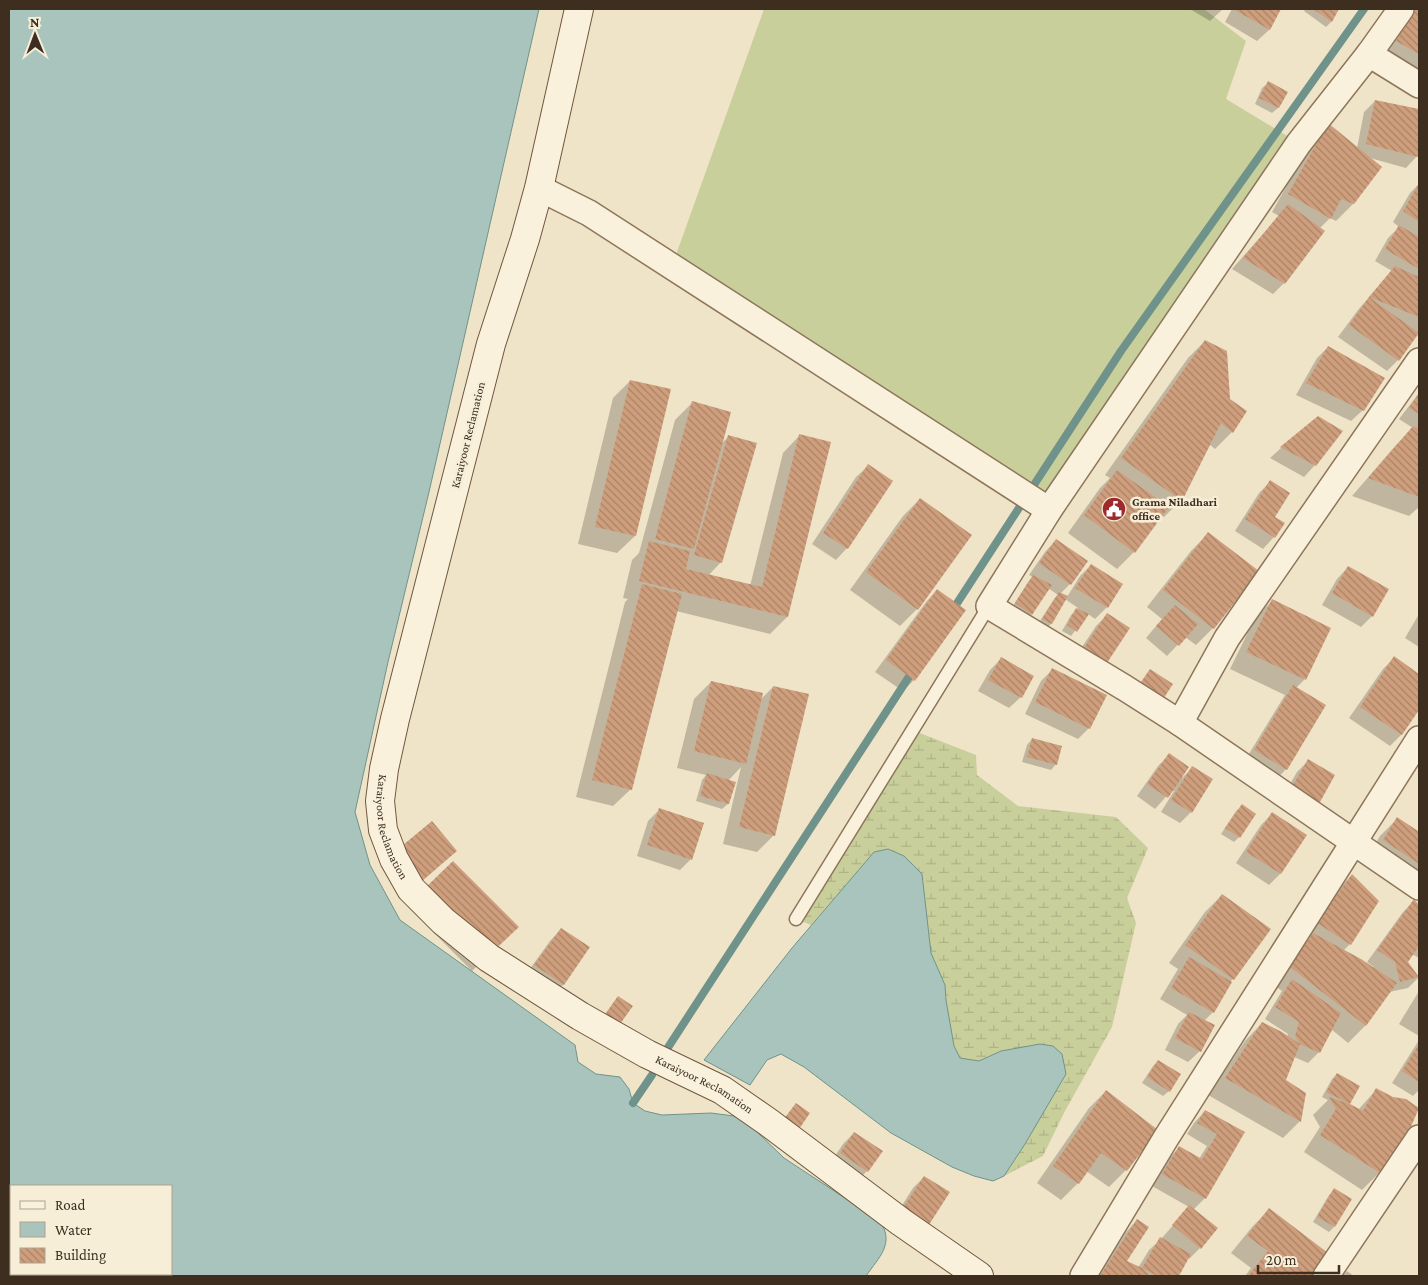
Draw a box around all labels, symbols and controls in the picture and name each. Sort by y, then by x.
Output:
north arrow [10,10,60,60]
text: N [30,14,40,30]
street label: Karaiyoor Reclamation [448,380,488,490]
place label: Grama Niladhari office [1132,495,1218,523]
public building icon: Grama Niladhari office [1101,496,1127,522]
street label: Karaiyoor Reclamation [373,774,411,882]
street label: Karaiyoor Reclamation [653,1052,756,1117]
legend [10,1185,172,1275]
text: Road [55,1197,86,1213]
text: Water [55,1222,92,1238]
scale bar [1258,1242,1339,1274]
text: Building [55,1247,106,1264]
text: 20 m [1266,1252,1297,1268]

